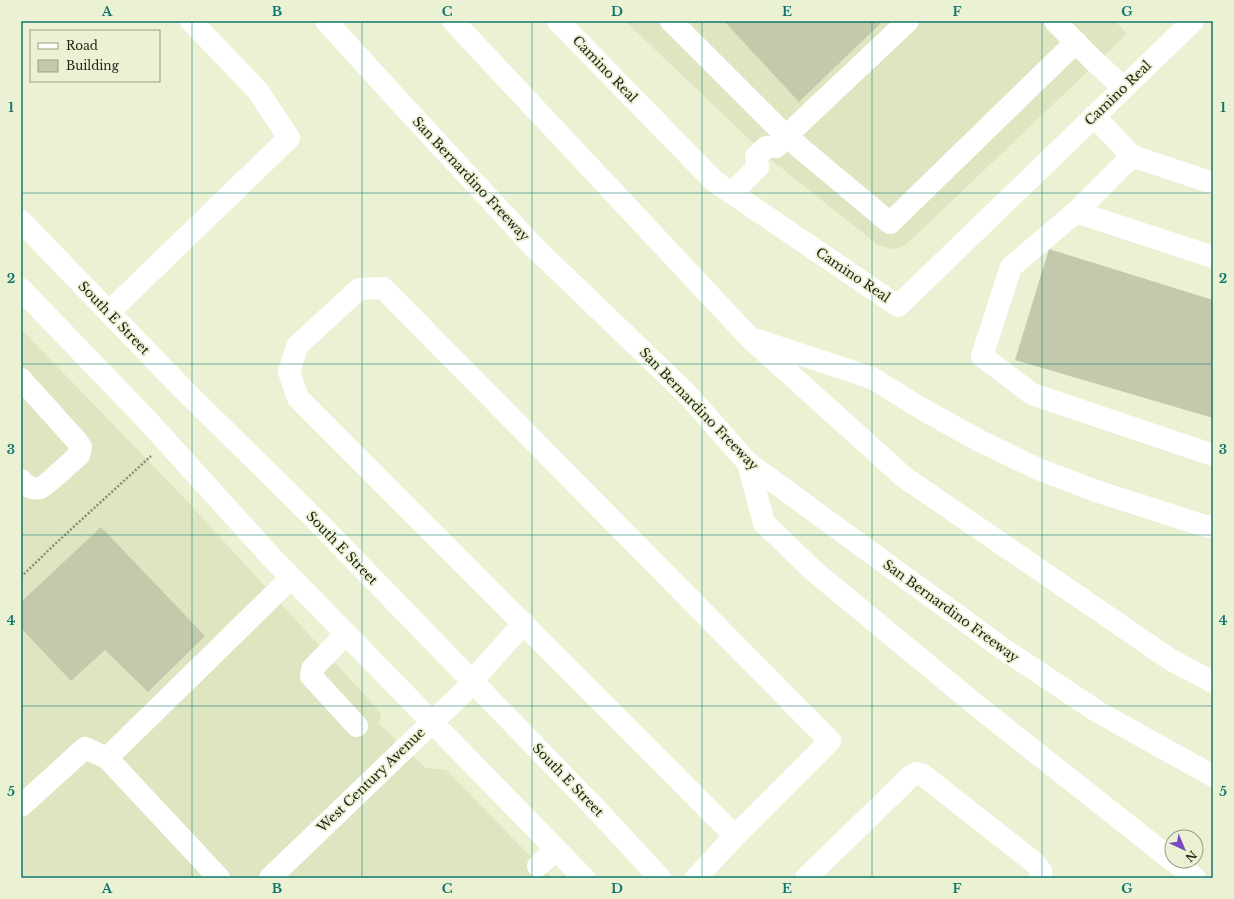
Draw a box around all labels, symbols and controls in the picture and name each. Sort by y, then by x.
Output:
text: A [101,3,113,20]
text: B [272,3,282,20]
text: C [442,3,453,20]
text: D [611,3,623,20]
text: E [782,3,792,20]
text: F [953,3,962,20]
text: G [1121,3,1133,20]
legend [30,30,160,82]
street label: Camino Real [569,32,641,106]
text: Road [66,38,98,53]
street label: Camino Real [1081,57,1155,129]
text: Building [66,58,120,73]
text: 1 [8,99,14,116]
text: 1 [1220,99,1226,116]
street label: San Bernardino Freeway [409,113,534,245]
street label: Camino Real [813,244,893,306]
text: 2 [7,270,15,287]
text: 2 [1219,270,1227,287]
street label: South E Street [75,278,153,358]
street label: San Bernardino Freeway [636,344,763,474]
text: 3 [7,441,15,458]
text: 3 [1219,441,1227,458]
street label: South E Street [303,508,381,588]
street label: San Bernardino Freeway [880,556,1023,667]
text: 4 [7,612,16,629]
text: 4 [1219,612,1228,629]
street label: West Century Avenue [313,724,429,837]
street label: South E Street [529,740,607,820]
text: 5 [7,783,15,800]
text: 5 [1219,783,1227,800]
north arrow [1164,829,1204,869]
text: N [1182,848,1200,865]
text: A [101,880,113,897]
text: B [272,880,282,897]
text: C [442,880,453,897]
text: D [611,880,623,897]
text: E [782,880,792,897]
text: F [953,880,962,897]
text: G [1121,880,1133,897]

